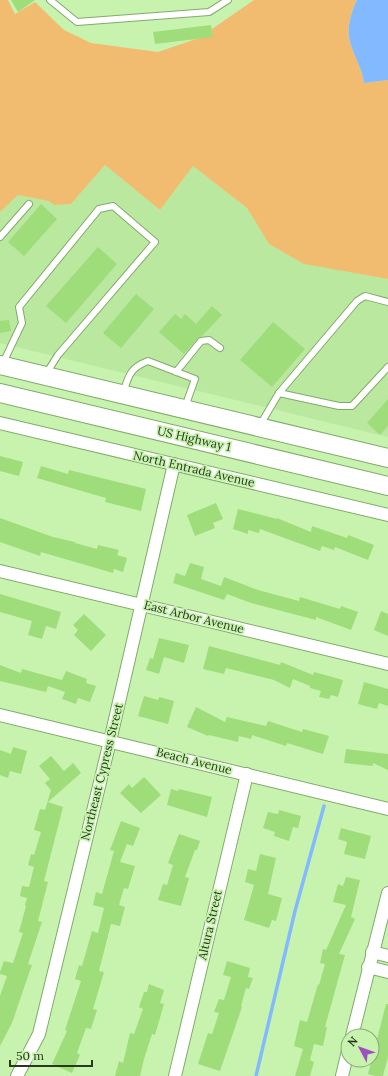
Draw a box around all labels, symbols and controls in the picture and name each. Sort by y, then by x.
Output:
street label: US Highway 1 [156,423,232,454]
street label: North Entrada Avenue [132,447,257,490]
street label: East Arbor Avenue [142,597,246,636]
street label: Northeast Cypress Street [77,701,126,842]
street label: Beach Avenue [155,744,234,777]
street label: Altura Street [194,888,225,962]
north arrow [340,1028,380,1068]
text: N [344,1033,361,1049]
scale bar [10,1042,92,1068]
text: 50 m [16,1048,44,1063]

